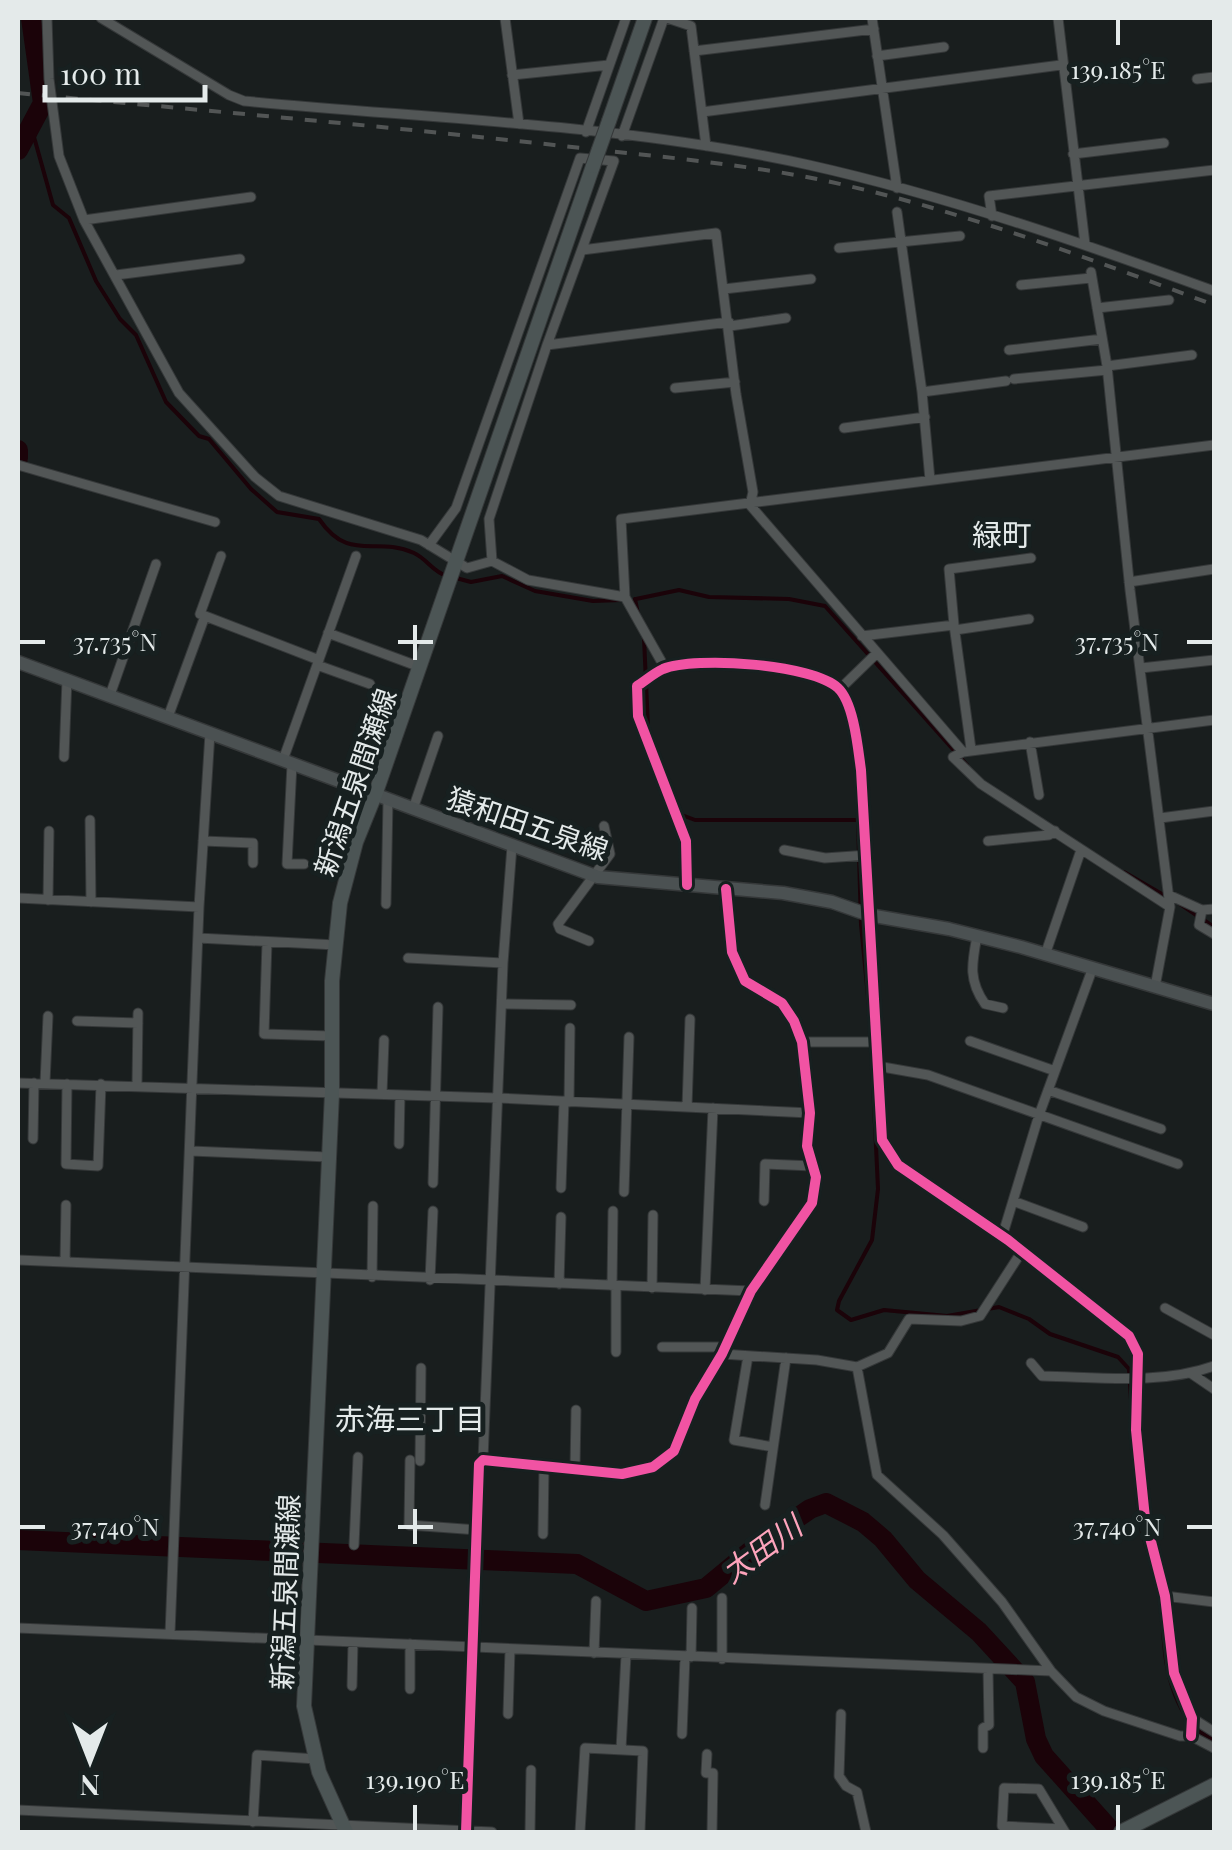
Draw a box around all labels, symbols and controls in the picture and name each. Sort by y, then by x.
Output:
scale bar [45,40,205,102]
text: 139.185°E [1070,52,1166,85]
text: 100 m [60,53,142,93]
district label: 緑町 [972,514,1032,554]
text: 37.735°N [73,624,157,657]
text: 37.735°N [1075,624,1159,657]
street label: 新潟五泉間瀬線 [305,683,403,881]
street label: 猿和田五泉線 [443,778,613,868]
district label: 赤海三丁目 [335,1398,485,1438]
street label: 新潟五泉間瀬線 [262,1493,306,1691]
water label: 太田川 [713,1504,812,1591]
text: 37.740°N [71,1509,159,1542]
text: 37.740°N [1073,1509,1161,1542]
north arrow [40,1710,140,1810]
text: 139.190°E [366,1762,464,1795]
text: 139.185°E [1070,1762,1166,1795]
text: N [80,1768,100,1805]

